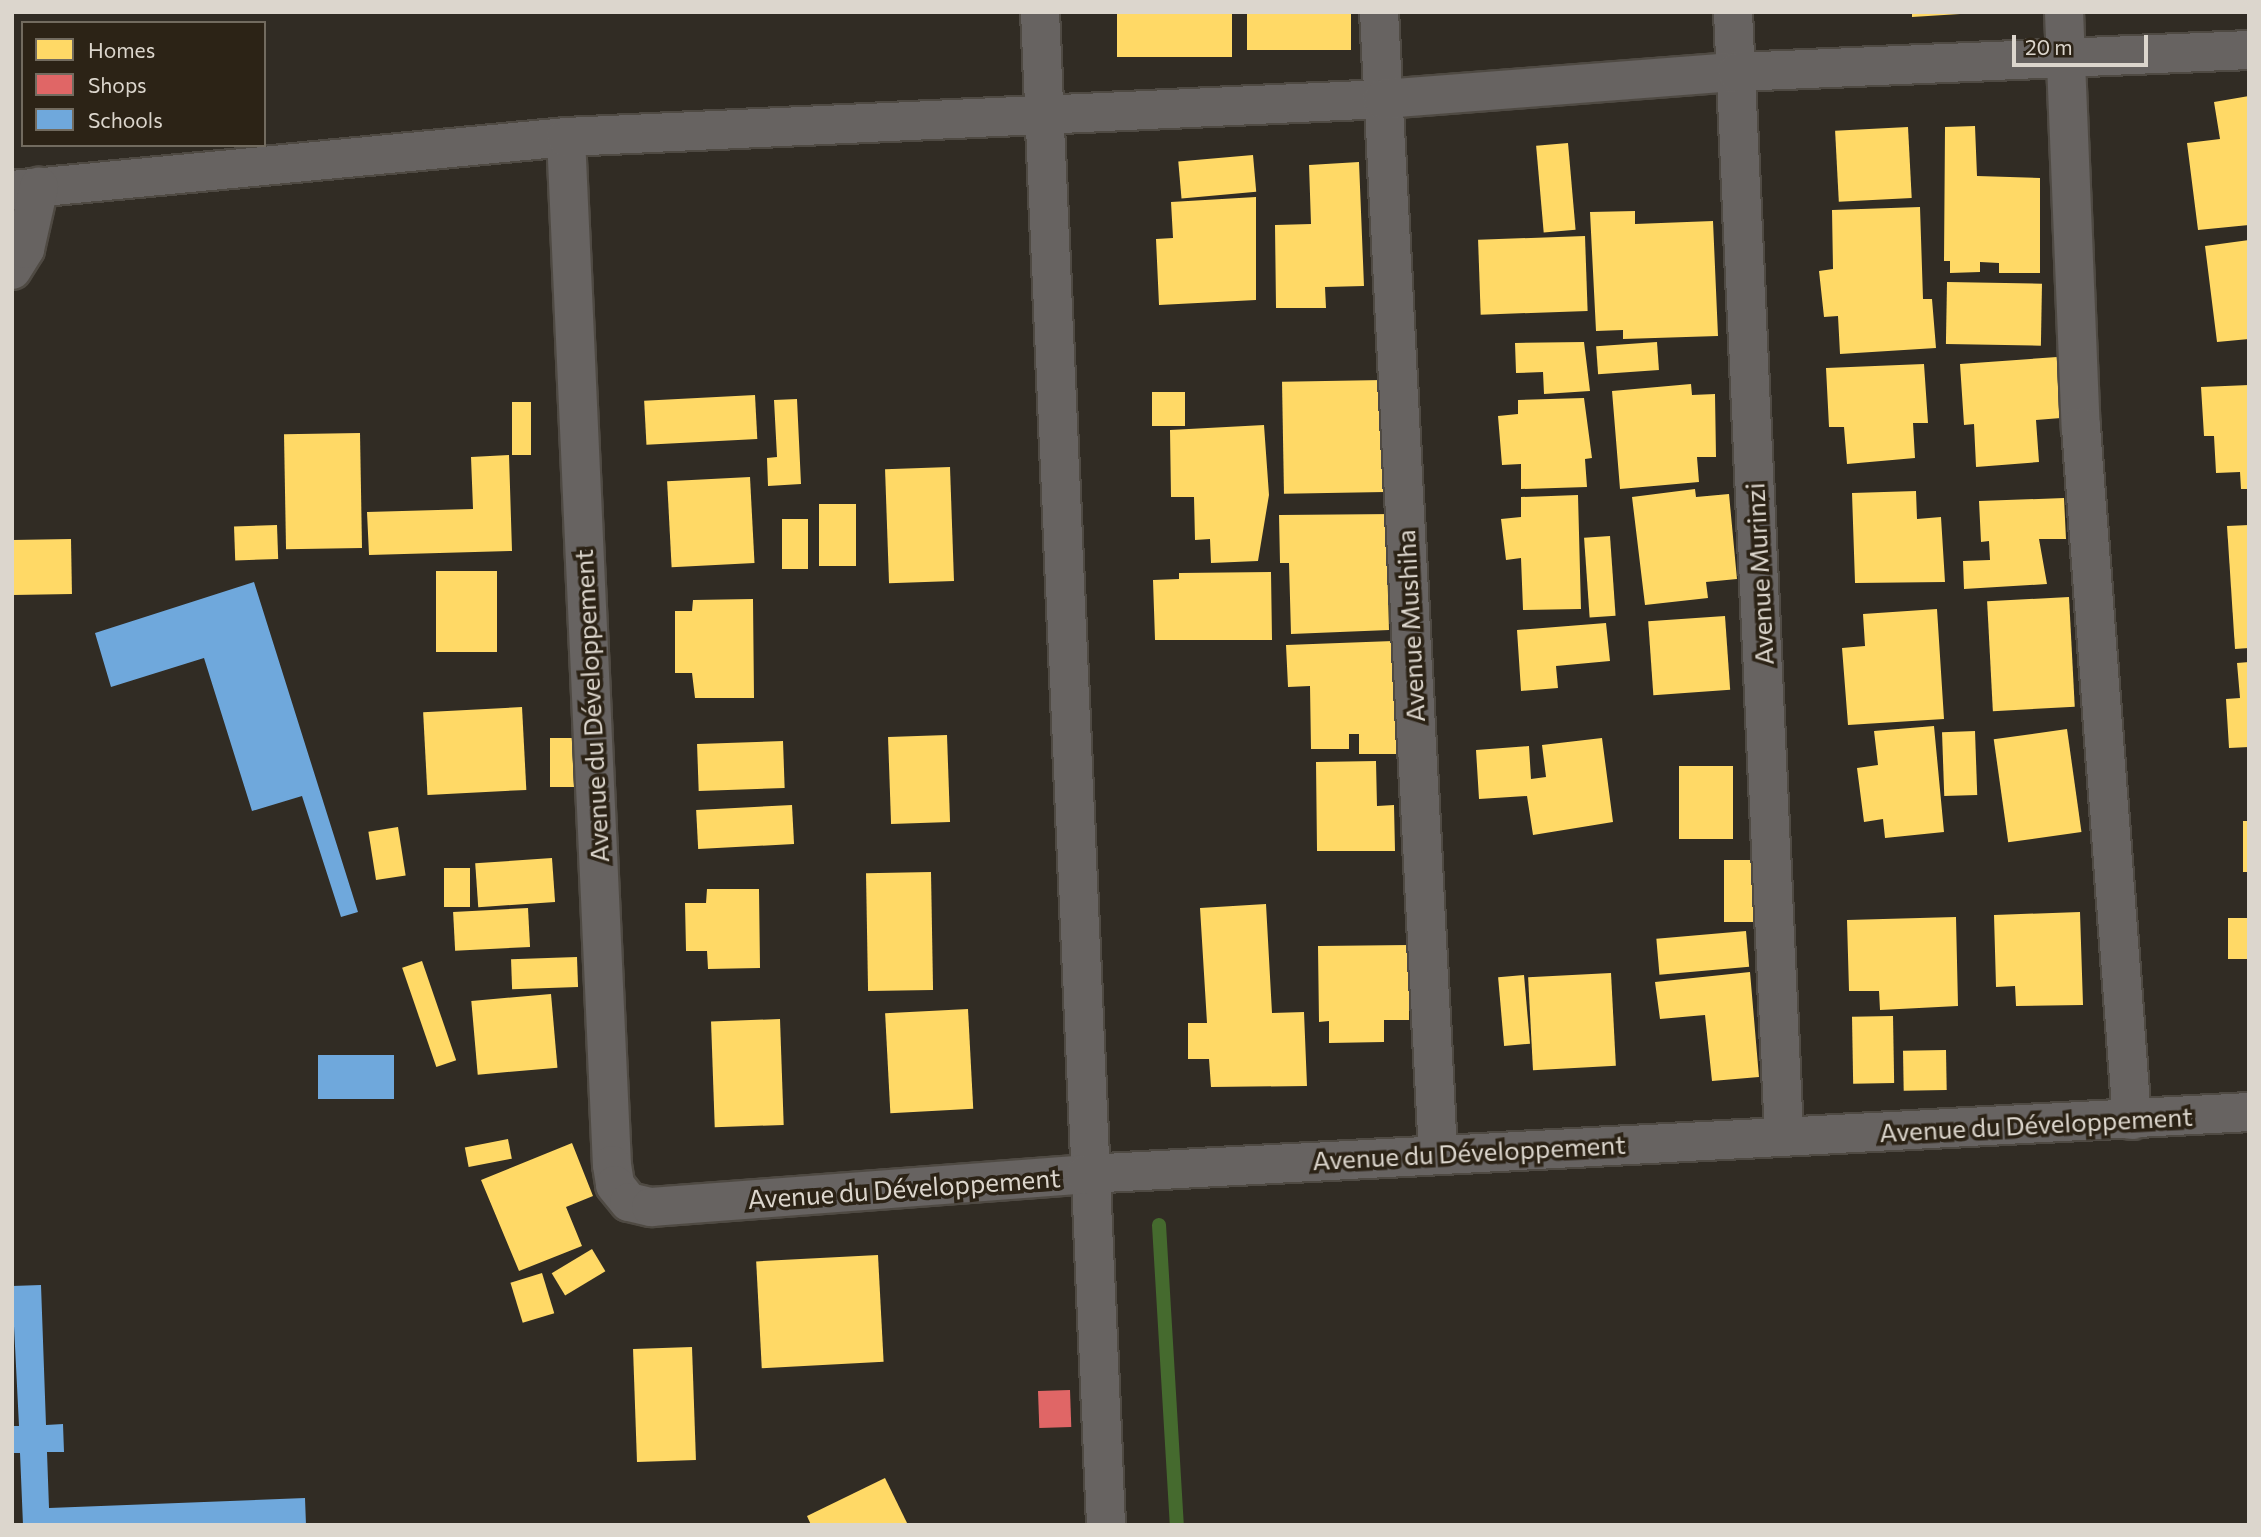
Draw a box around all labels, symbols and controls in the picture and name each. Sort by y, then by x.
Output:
legend [21,21,266,147]
scale bar [2016,21,2152,65]
text: 20 m [2025,34,2073,59]
text: Homes [88,37,155,62]
text: Shops [88,72,147,97]
text: Schools [88,107,163,132]
street label: Avenue Murinzi [1739,482,1779,666]
street label: Avenue Mushiha [1389,529,1431,723]
street label: Avenue du Développement [567,548,615,864]
street label: Avenue du Développement [1878,1100,2194,1148]
street label: Avenue du Développement [1311,1128,1627,1176]
street label: Avenue du Développement [746,1161,1062,1215]

